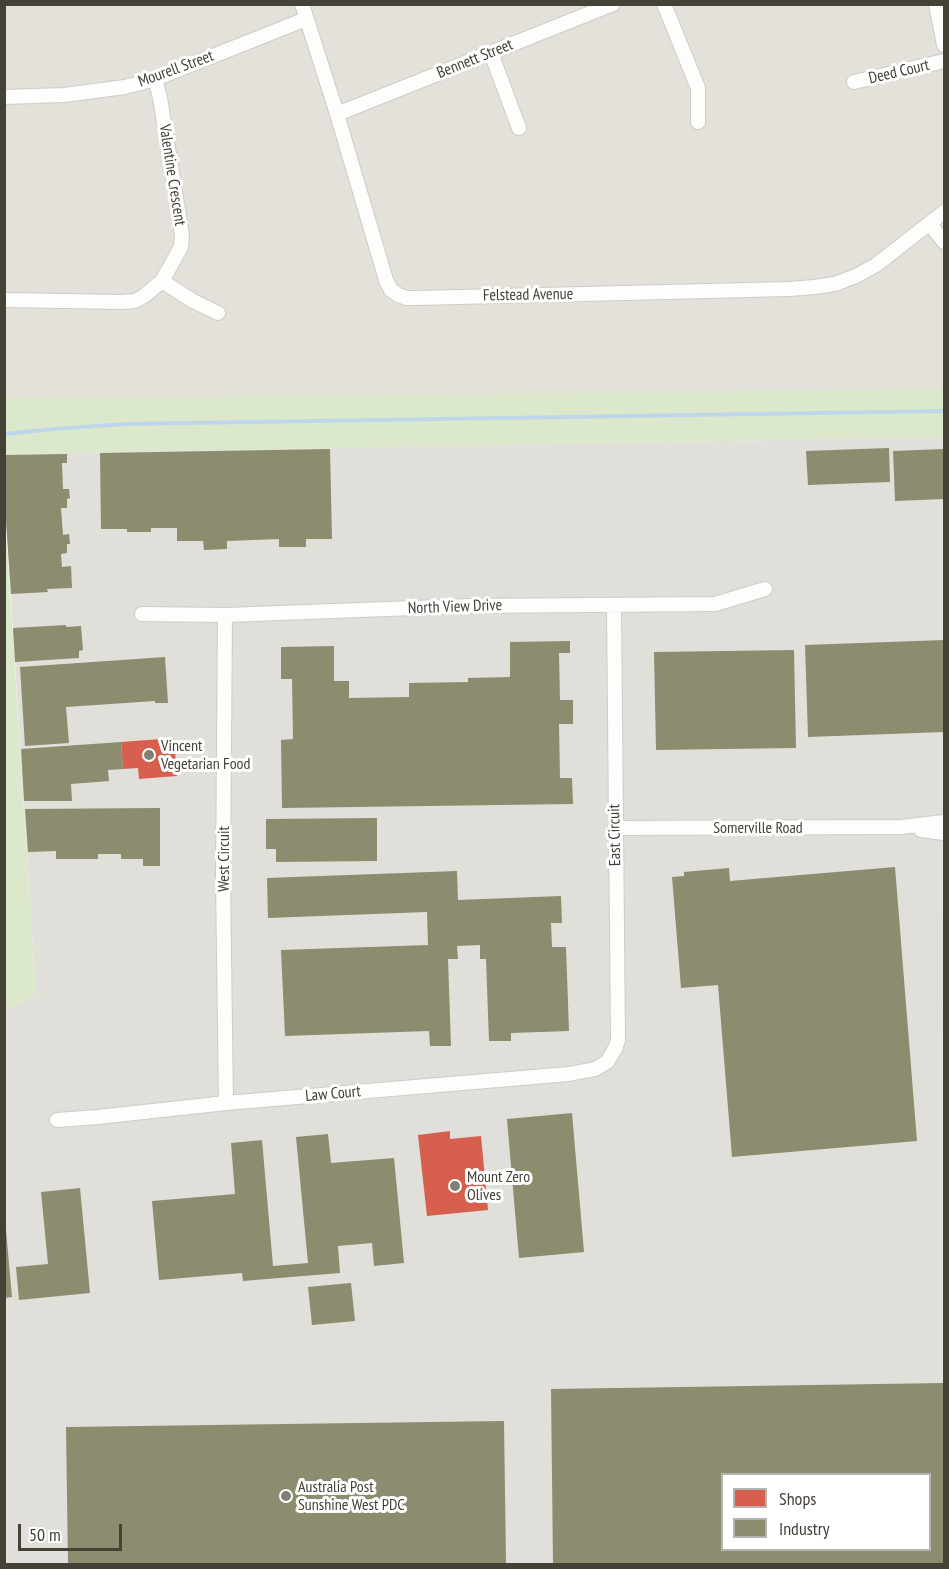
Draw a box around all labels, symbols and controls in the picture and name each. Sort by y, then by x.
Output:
street label: Bennett Street [434,35,516,83]
street label: Mourell Street [136,46,216,92]
street label: Deed Court [867,56,931,88]
street label: Valentine Crescent [155,123,189,227]
street label: Felstead Avenue [483,285,573,305]
street label: North View Drive [408,596,502,618]
place label: Vincent Vegetarian Food [161,736,250,774]
marker: Vincent Vegetarian Food [142,748,156,762]
street label: East Circuit [605,804,625,866]
street label: Somerville Road [713,818,803,838]
street label: West Circuit [214,826,234,892]
street label: Law Court [304,1082,362,1106]
place label: Mount Zero Olives [467,1167,530,1205]
marker: Mount Zero Olives [448,1179,462,1193]
legend [721,1473,931,1551]
place label: Australia Post Sunshine West PDC [298,1477,405,1515]
text: Shops [779,1487,816,1510]
marker: Australia Post Sunshine West PDC [279,1489,293,1503]
scale bar [21,1512,124,1550]
text: Industry [779,1517,829,1540]
text: 50 m [29,1523,61,1546]

